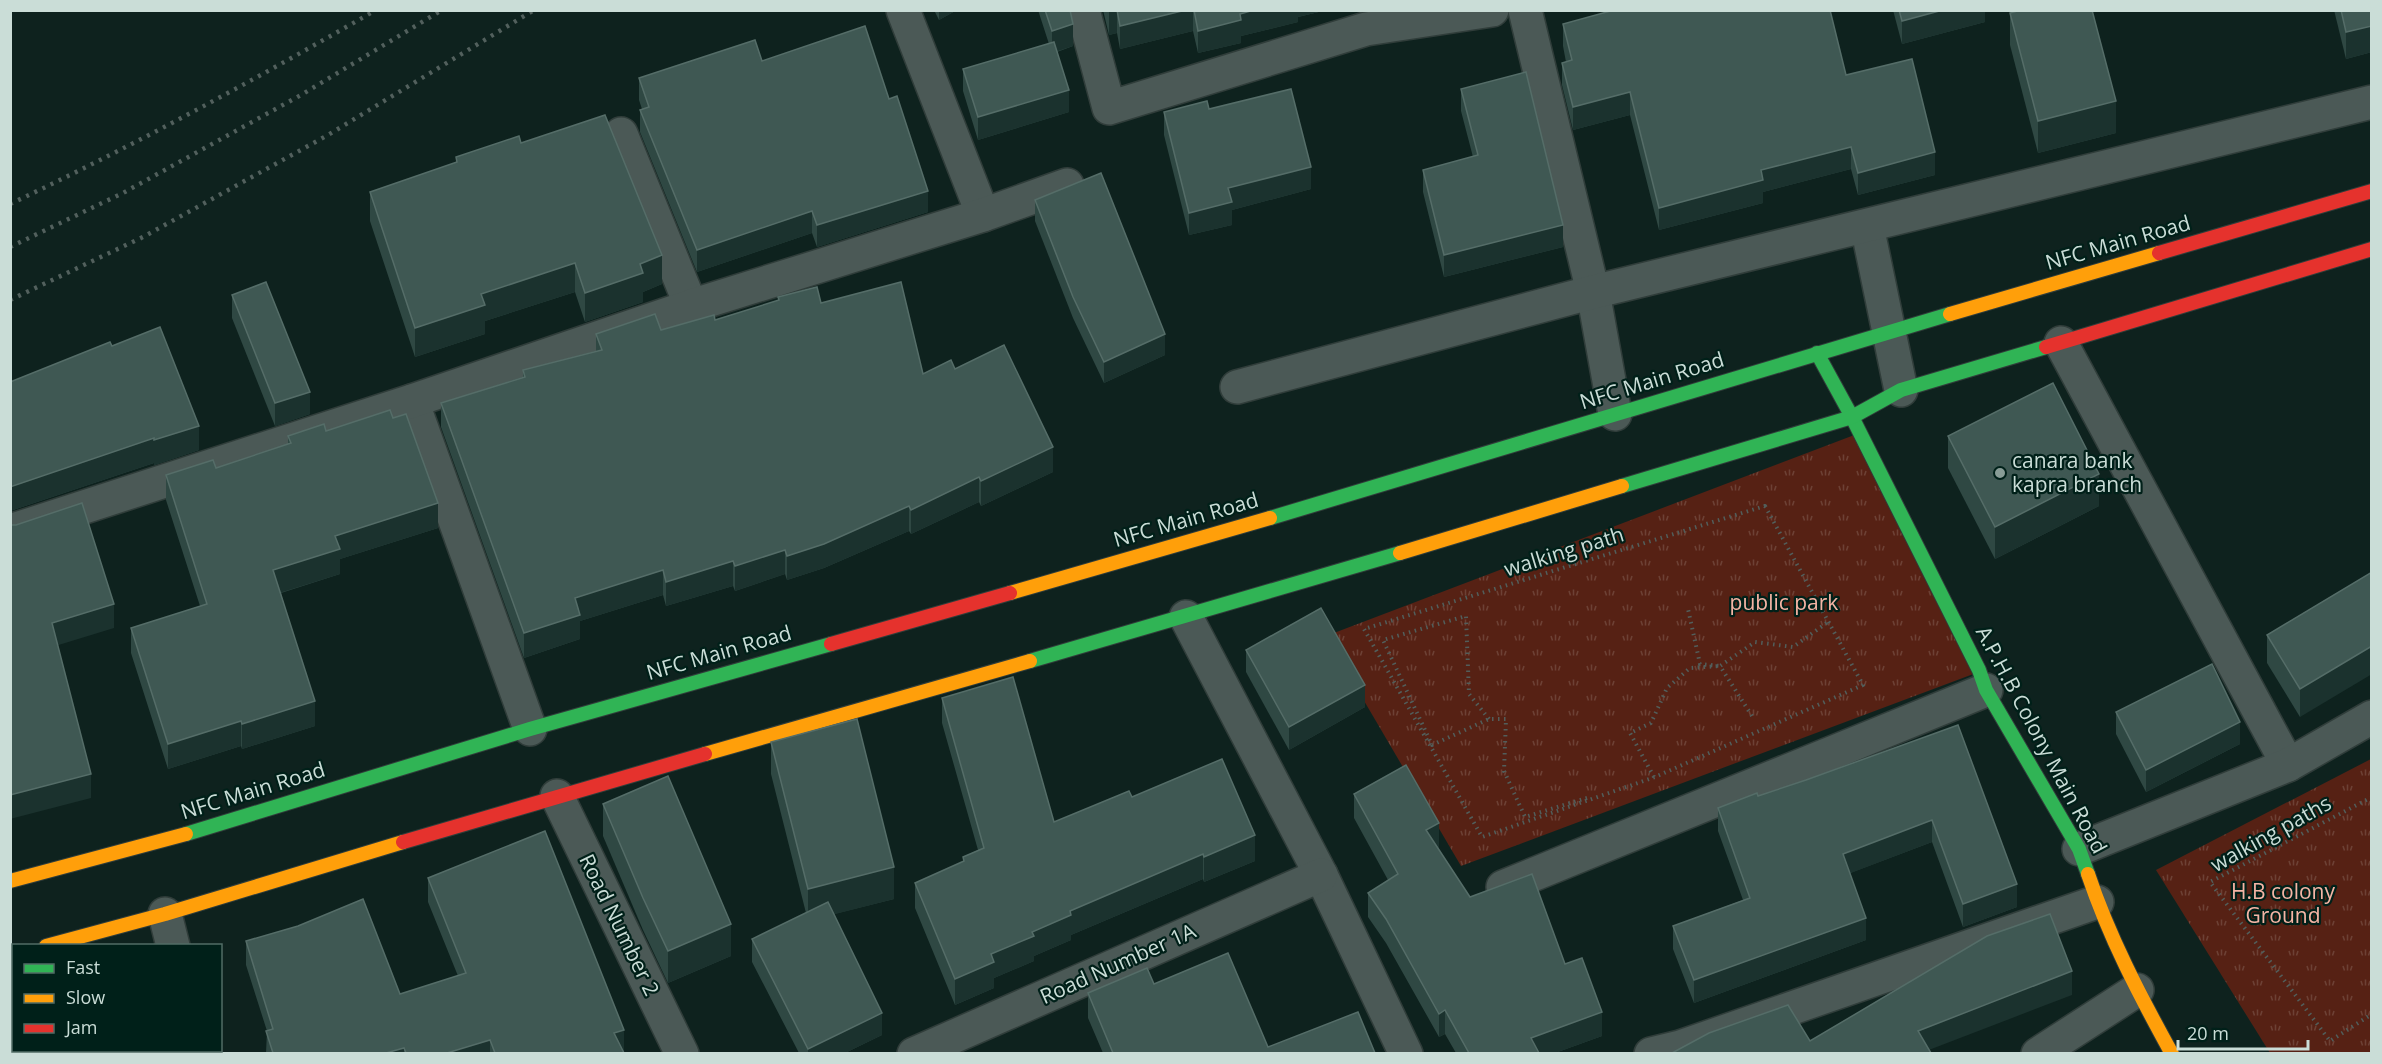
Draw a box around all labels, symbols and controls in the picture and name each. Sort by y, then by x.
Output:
street label: NFC Main Road [2042,208,2194,276]
street label: NFC Main Road [1576,345,1727,415]
place label: canara bank kapra branch [2012,446,2142,498]
marker: canara bank kapra branch [1993,466,2007,480]
street label: NFC Main Road [1110,485,1262,553]
street label: walking path [1500,519,1627,583]
park label: public park [1730,588,1838,616]
street label: NFC Main Road [643,618,795,686]
street label: A.P.H.B Colony Main Road [1970,621,2114,858]
street label: NFC Main Road [177,755,328,825]
street label: walking paths [2205,788,2336,878]
street label: Road Number 2 [573,849,666,1000]
park label: H.B colony Ground [2231,877,2336,929]
street label: Road Number 1A [1035,916,1201,1010]
legend [12,944,222,1052]
text: Fast [66,955,100,979]
text: Slow [66,985,105,1009]
scale bar [2178,1013,2308,1051]
text: Jam [64,1015,98,1039]
text: 20 m [2187,1021,2229,1045]

